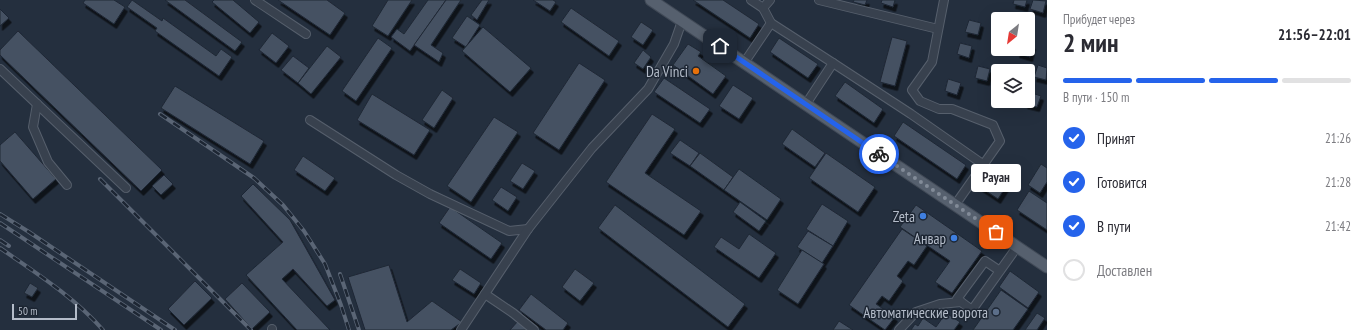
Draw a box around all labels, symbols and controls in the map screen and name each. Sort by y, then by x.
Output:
text: Прибудет через [1063,11,1135,28]
north arrow [991,12,1035,56]
map controls [991,12,1035,108]
text: 21:56–22:01 [1278,25,1351,44]
text: 2 мин [1063,26,1118,59]
pin [703,29,737,63]
icon: home [709,35,731,57]
place label: Da Vinci [646,62,688,81]
button: layers [991,64,1035,108]
marker: Da Vinci [691,66,701,76]
text: В пути · 150 m [1063,89,1129,106]
icon: check [1063,127,1085,149]
text: Принят [1097,129,1135,148]
text: 21:26 [1325,130,1351,147]
courier [859,134,899,174]
icon: bike [868,143,890,165]
callout: Рауан [971,164,1021,192]
text: Рауан [982,169,1010,186]
icon: check [1063,171,1085,193]
text: Готовится [1097,173,1147,192]
text: 21:28 [1325,174,1351,191]
place label: Zeta [893,207,915,226]
marker: Zeta [918,211,928,221]
pin [979,215,1013,249]
icon: check [1063,215,1085,237]
text: В пути [1097,217,1131,236]
text: 21:42 [1325,218,1351,235]
icon: bag [985,221,1007,243]
place label: Анвар [914,229,946,248]
marker: Анвар [949,233,959,243]
text: Доставлен [1097,261,1152,280]
scale bar [12,302,77,321]
place label: Автоматические ворота [863,303,988,322]
text: 50 m [18,304,37,318]
marker: Автоматические ворота [991,307,1001,317]

